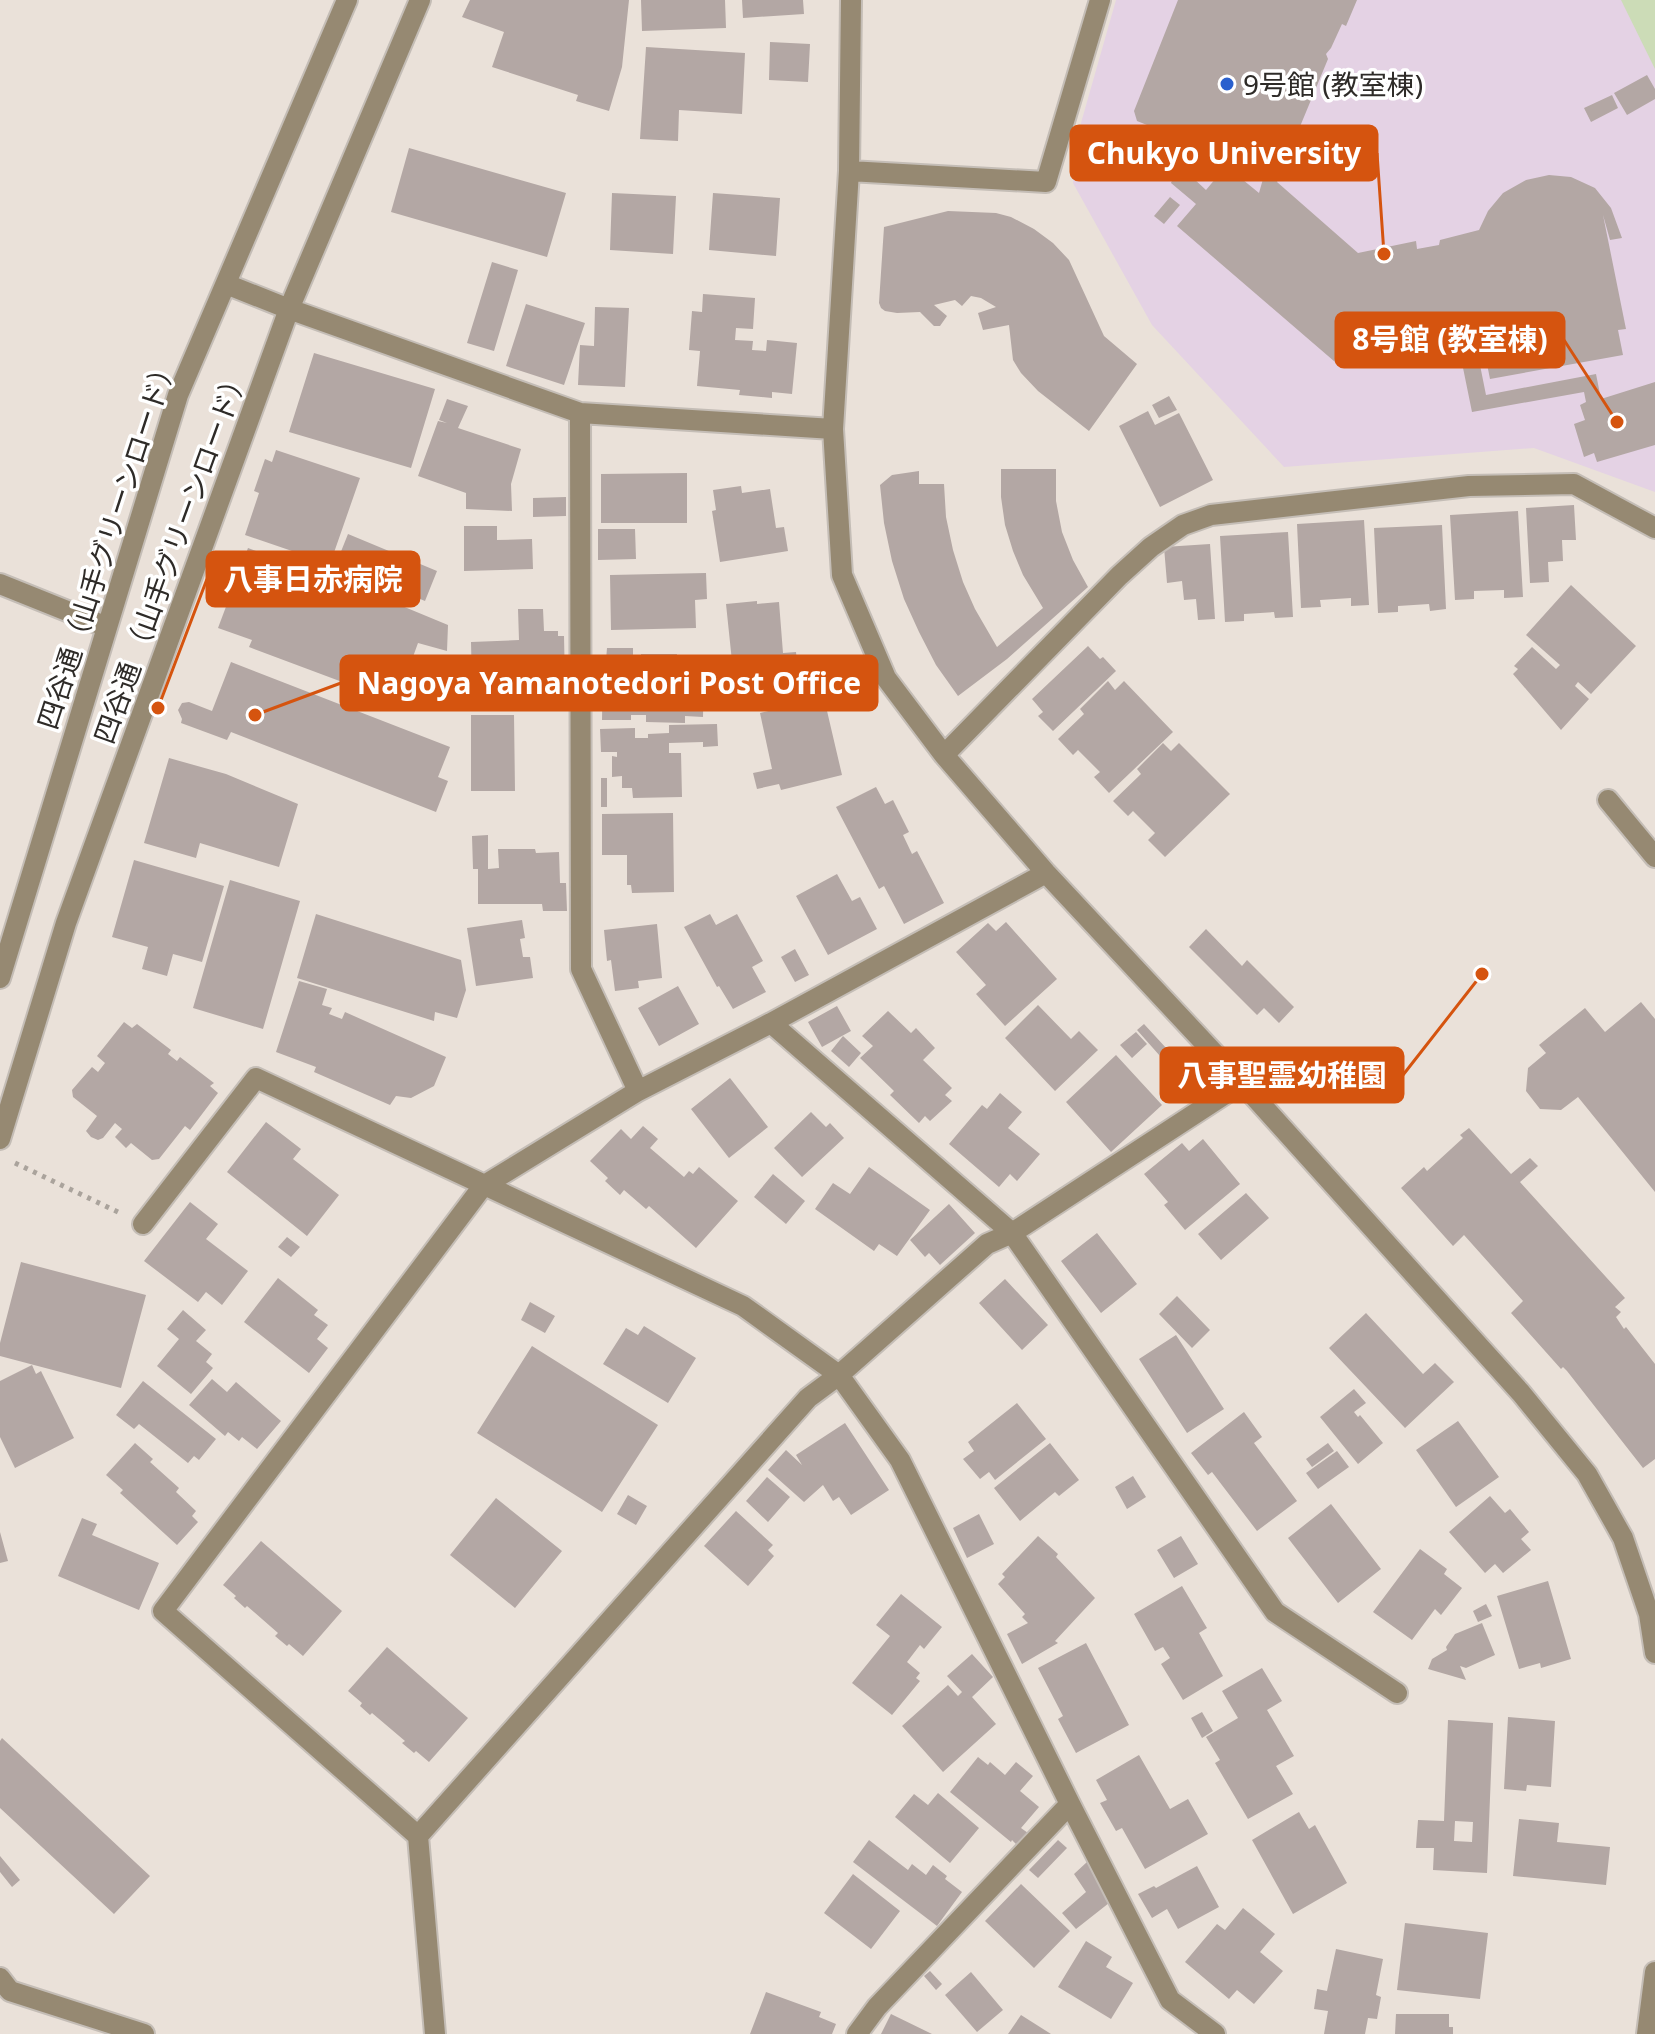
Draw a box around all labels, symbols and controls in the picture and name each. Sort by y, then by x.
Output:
place label: 9号館 (教室棟) [1243,65,1423,103]
marker: 9号館 (教室棟) [1218,75,1236,93]
callout: Chukyo University [1071,126,1377,180]
text: Chukyo University [1087,132,1362,173]
callout: 8号館 (教室棟) [1336,313,1564,367]
text: 8号館 (教室棟) [1352,318,1548,359]
street label: 四谷通（山手グリーンロード） [28,350,184,734]
street label: 四谷通 （山手グリーンロード） [84,362,256,748]
callout: 八事日赤病院 [207,552,419,606]
text: 八事日赤病院 [223,558,403,599]
callout: Nagoya Yamanotedori Post Office [341,656,877,710]
text: Nagoya Yamanotedori Post Office [357,662,861,703]
callout: 八事聖霊幼稚園 [1161,1048,1403,1102]
text: 八事聖霊幼稚園 [1177,1054,1387,1095]

